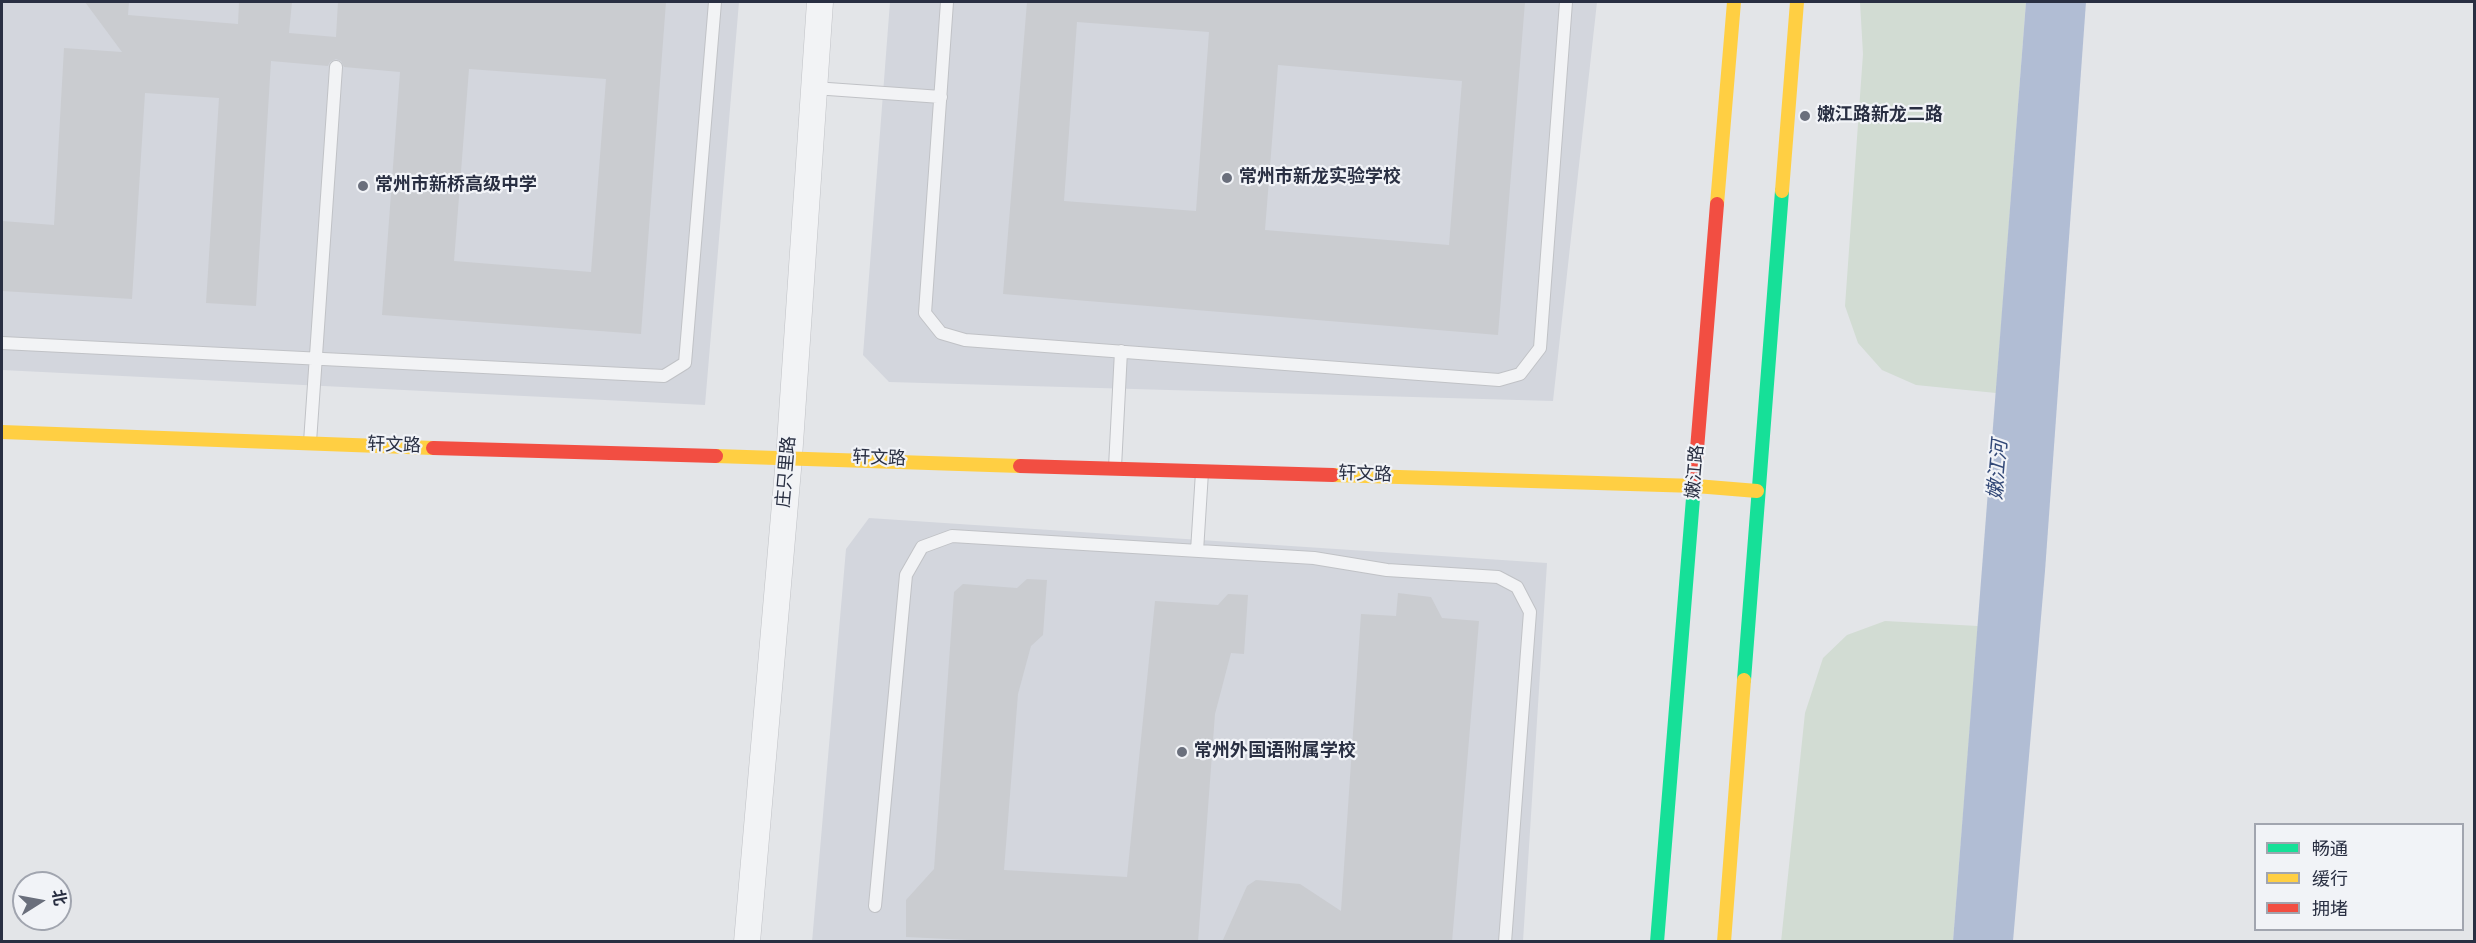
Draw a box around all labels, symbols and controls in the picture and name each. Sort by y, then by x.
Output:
place label: 嫩江路新龙二路 [1817,105,1943,127]
marker: 嫩江路新龙二路 [1798,109,1812,123]
place label: 常州市新龙实验学校 [1239,167,1401,189]
marker: 常州市新龙实验学校 [1220,171,1234,185]
place label: 常州市新桥高级中学 [375,175,537,197]
marker: 常州市新桥高级中学 [356,179,370,193]
street label: 轩文路 [367,435,421,459]
street label: 庄只里路 [774,435,802,509]
water label: 嫩江河 [1985,439,2015,501]
street label: 嫩江路 [1684,444,1710,500]
street label: 轩文路 [852,448,906,472]
street label: 轩文路 [1338,464,1392,488]
place label: 常州外国语附属学校 [1194,741,1356,763]
marker: 常州外国语附属学校 [1175,745,1189,759]
legend [2254,823,2464,931]
text: 畅通 [2312,839,2348,862]
text: 缓行 [2312,869,2348,892]
north arrow [12,871,72,931]
text: 北 [46,888,69,908]
text: 拥堵 [2312,899,2348,922]

